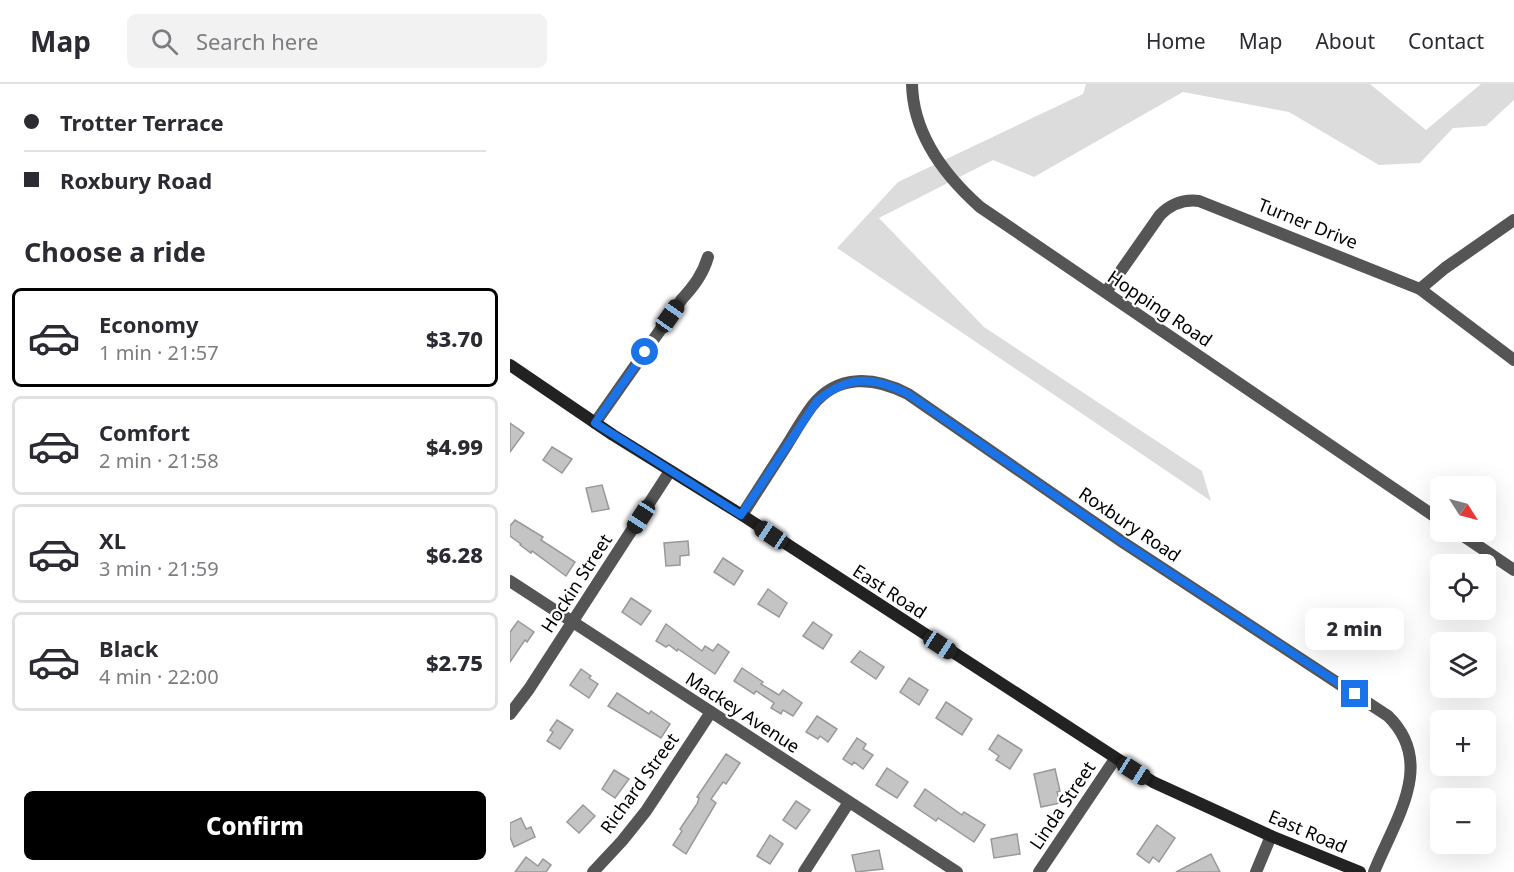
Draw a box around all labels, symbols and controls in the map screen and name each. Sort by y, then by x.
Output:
search box [127,14,547,68]
text: Map [30,22,91,60]
icon: search [148,25,181,58]
text: Search here [196,26,318,56]
text: Home [1146,27,1206,55]
text: Map [1239,27,1282,55]
text: About [1315,27,1375,55]
text: Contact [1408,27,1484,55]
text: Trotter Terrace [60,107,224,137]
text: Roxbury Road [60,165,212,195]
street label: Turner Drive [1255,192,1361,254]
text: Choose a ride [24,233,206,270]
street label: Hopping Road [1103,264,1217,352]
car [652,296,688,336]
text: Economy [99,309,198,339]
icon: car [27,311,81,365]
text: $3.70 [426,323,483,353]
route start [631,338,658,365]
text: 1 min · 21:57 [99,339,219,366]
text: Comfort [99,417,190,447]
icon: car [27,419,81,473]
text: $4.99 [426,431,483,461]
text: 2 min · 21:58 [99,447,219,474]
north arrow [1430,476,1496,542]
map controls [1430,476,1496,854]
street label: Roxbury Road [1074,481,1186,567]
car [624,497,658,537]
car [751,517,791,553]
text: XL [99,525,126,555]
icon: car [27,527,81,581]
street label: Hockin Street [535,529,617,637]
text: $6.28 [426,539,483,569]
button: locate [1430,554,1496,620]
text: 3 min · 21:59 [99,555,219,582]
street label: East Road [849,558,931,624]
callout: 2 min [1306,607,1404,649]
text: 2 min [1327,615,1382,642]
car [920,628,960,662]
button: layers [1430,632,1496,698]
text: Black [99,633,158,663]
icon: car [27,635,81,689]
text: $2.75 [426,647,483,677]
text: 4 min · 22:00 [99,663,219,690]
street label: Mackey Avenue [681,666,805,758]
route end [1341,680,1368,707]
button: + [1430,710,1496,776]
street label: Richard Street [594,727,684,838]
car [1114,754,1154,788]
street label: Linda Street [1024,756,1101,854]
button: − [1430,788,1496,854]
button: Confirm [24,791,486,860]
street label: East Road [1265,804,1351,858]

